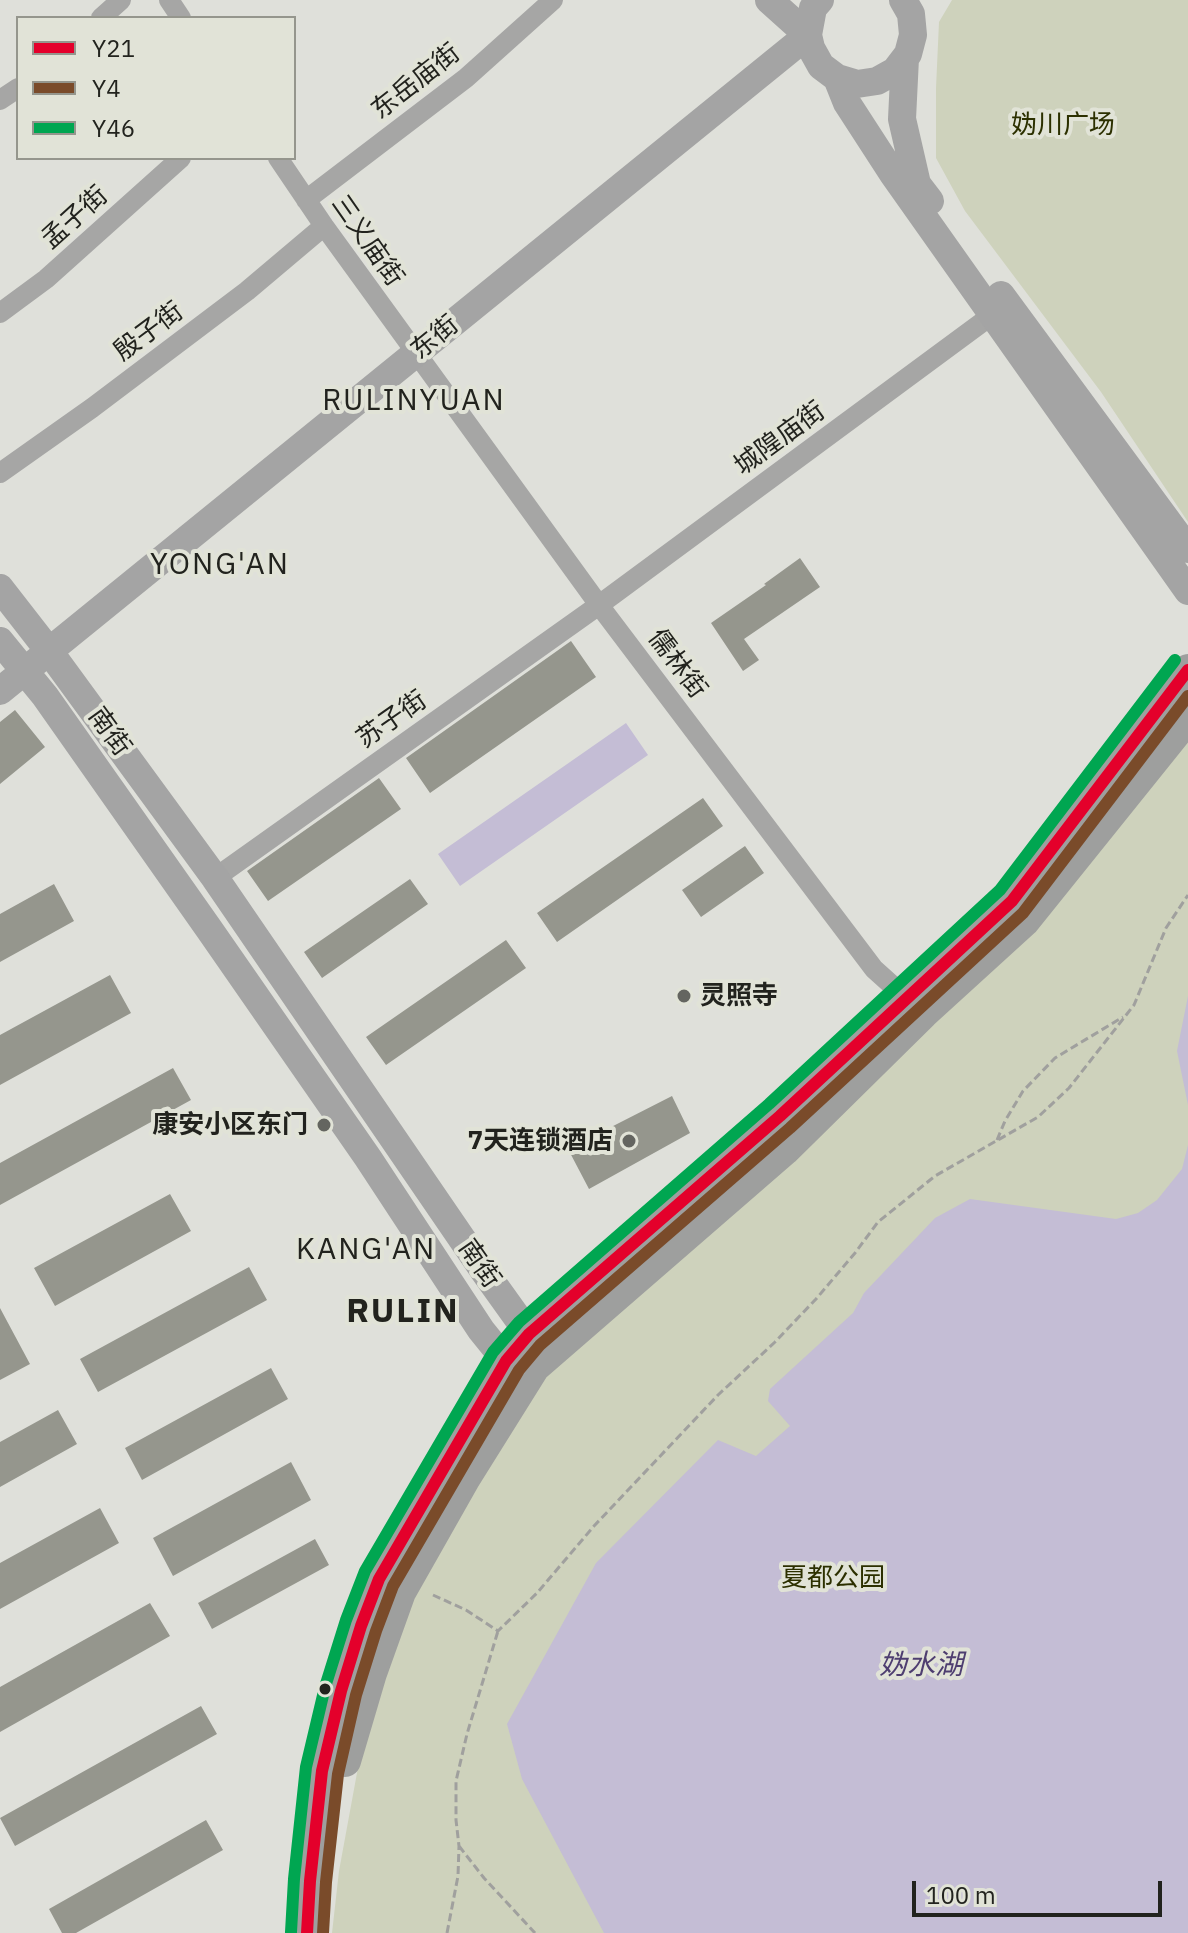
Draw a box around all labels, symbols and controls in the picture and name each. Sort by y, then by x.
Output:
legend [16,16,296,160]
text: Y21 [92,32,135,64]
street label: 东岳庙街 [365,38,467,126]
text: Y4 [92,72,121,104]
park label: 妫川广场 [1011,109,1115,141]
text: Y46 [92,112,135,144]
street label: 孟子街 [36,180,114,256]
street label: 三义庙街 [324,189,410,293]
street label: 殷子街 [108,296,190,368]
street label: 东街 [405,310,465,366]
district label: RULINYUAN [322,383,506,419]
street label: 城隍庙街 [729,396,831,482]
district label: YONG'AN [150,547,290,583]
street label: 儒林街 [641,623,713,705]
street label: 苏子街 [351,685,433,755]
street label: 南街 [81,702,137,762]
place label: 灵照寺 [700,980,778,1012]
marker: 灵照寺 [675,987,693,1005]
place label: 康安小区东门 [152,1109,308,1141]
marker: 康安小区东门 [315,1116,333,1134]
place label: 7天连锁酒店 [467,1125,613,1157]
marker: 7天连锁酒店 [620,1132,638,1150]
district label: KANG'AN [296,1232,436,1268]
street label: 南街 [451,1234,507,1294]
district label: RULIN [346,1292,460,1332]
park label: 夏都公园 [781,1562,885,1594]
water label: 妫水湖 [879,1649,963,1683]
unlabelled marker [317,1681,333,1697]
scale bar [916,1865,1166,1915]
text: 100 m [926,1879,996,1911]

